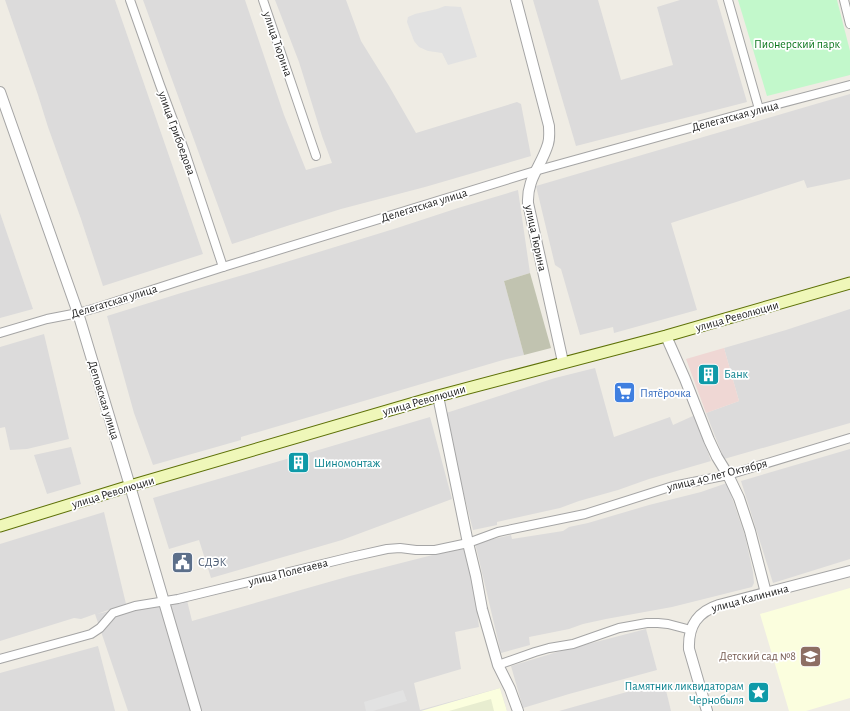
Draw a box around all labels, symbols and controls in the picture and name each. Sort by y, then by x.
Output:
street label: улица Тюрина [260,9,295,79]
park label: Пионерский парк [754,38,840,50]
street label: улица Грибоедова [155,89,198,177]
street label: Делегатская улица [690,98,781,134]
street label: Делегатская улица [379,186,469,225]
street label: улица Тюрина [522,203,549,273]
street label: Делегатская улица [69,282,159,321]
street label: улица Революции [693,298,780,335]
street label: Деповская улица [85,359,122,442]
building icon: Банк [696,361,722,387]
place label: Банк [724,368,749,380]
supermarket icon: Пятёрочка [611,380,637,406]
street label: улица Революции [380,382,467,419]
place label: Пятёрочка [640,387,692,399]
building icon: Шиномонтаж [286,450,312,476]
place label: Шиномонтаж [314,457,381,469]
street label: улица 40 лет Октября [665,457,769,494]
street label: улица Революции [69,474,156,512]
public building icon: СДЭК [169,549,195,575]
place label: СДЭК [198,556,227,568]
street label: улица Полетаева [246,556,330,589]
street label: улица Калинина [709,582,790,615]
school or university icon: Детский сад №8 [798,643,824,669]
place label: Детский сад №8 [719,650,796,662]
place label: Памятник ликвидаторам Чернобыля [625,680,744,706]
place icon: Памятник ликвидаторам Чернобыля [746,680,772,706]

